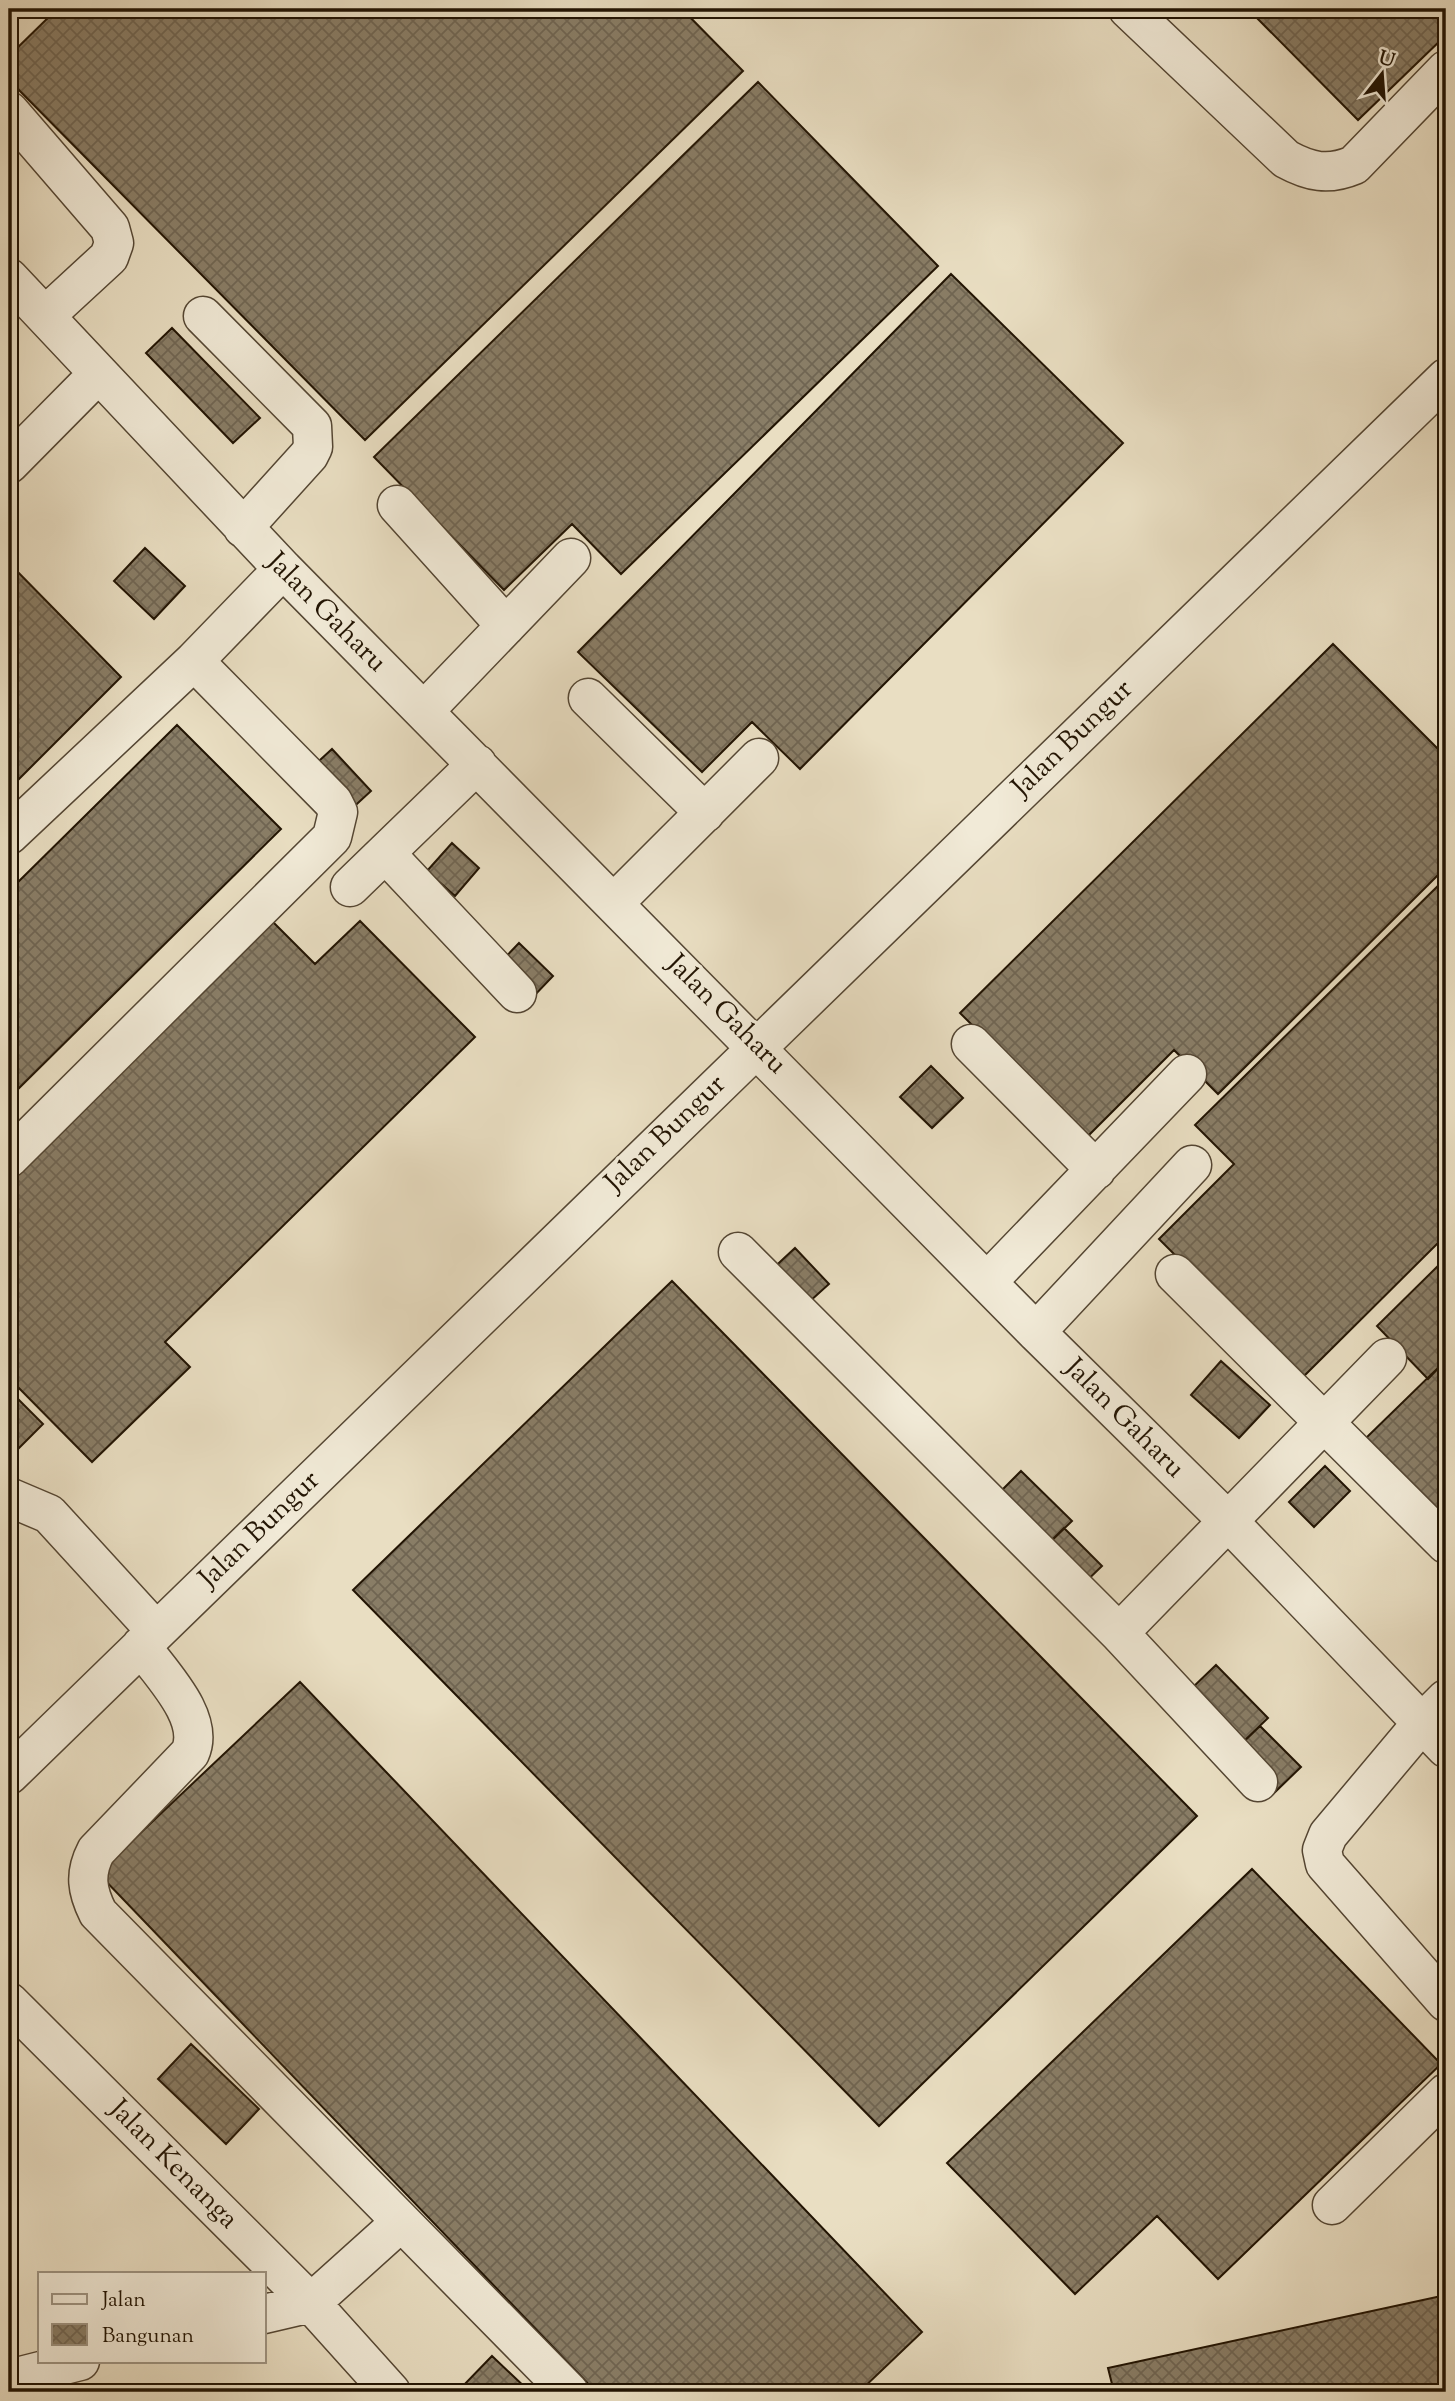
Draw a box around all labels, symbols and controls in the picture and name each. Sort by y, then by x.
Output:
north arrow [1346,38,1416,108]
text: U [1375,45,1398,75]
street label: Jalan Gaharu [255,542,395,682]
street label: Jalan Bungur [1002,671,1143,808]
street label: Jalan Gaharu [655,944,795,1084]
street label: Jalan Bungur [595,1066,736,1203]
street label: Jalan Gaharu [1053,1348,1193,1488]
street label: Jalan Bungur [189,1462,330,1599]
street label: Jalan Kenanga [98,2090,247,2239]
legend [38,2272,266,2362]
text: Jalan [101,2286,146,2316]
text: Bangunan [102,2322,194,2352]

